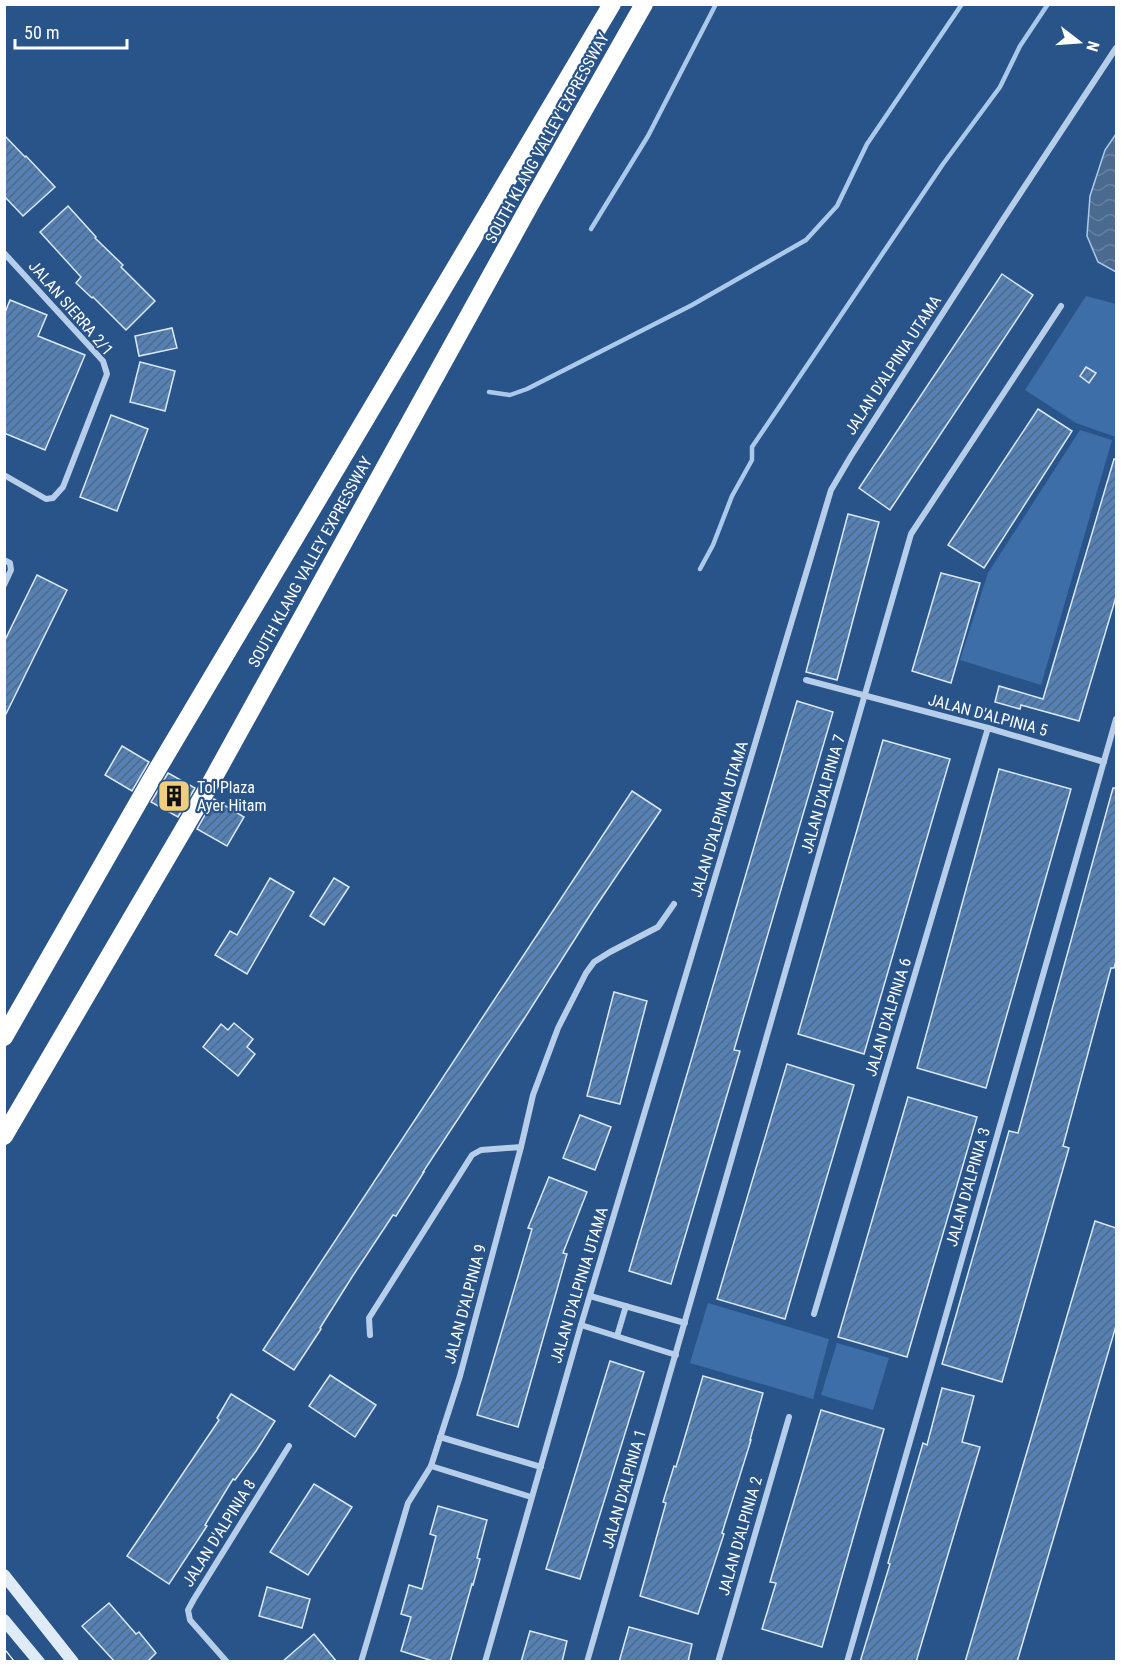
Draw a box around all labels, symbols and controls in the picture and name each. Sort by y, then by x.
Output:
scale bar [15,12,128,50]
north arrow [1049,12,1109,72]
text: 50 m [24,22,59,43]
street label: SOUTH KLANG VALLEY EXPRESSWAY [481,29,613,247]
text: N [1082,39,1103,54]
street label: JALAN SIERRA 2/1 [25,257,117,359]
street label: JALAN D'ALPINIA UTAMA [841,292,945,438]
street label: SOUTH KLANG VALLEY EXPRESSWAY [244,453,376,671]
street label: JALAN D'ALPINIA 5 [926,690,1050,740]
street label: JALAN D'ALPINIA 7 [797,732,849,856]
street label: JALAN D'ALPINIA UTAMA [686,739,752,899]
building icon: Tol Plaza Ayer Hitam [156,778,192,814]
place label: Tol Plaza Ayer Hitam [197,778,266,815]
street label: JALAN D'ALPINIA 6 [861,955,915,1079]
street label: JALAN D'ALPINIA 3 [942,1125,994,1249]
street label: JALAN D'ALPINIA UTAMA [546,1205,612,1365]
street label: JALAN D'ALPINIA 9 [440,1242,490,1366]
street label: JALAN D'ALPINIA 1 [598,1427,650,1551]
street label: JALAN D'ALPINIA 2 [714,1474,766,1598]
street label: JALAN D'ALPINIA 8 [178,1476,260,1590]

